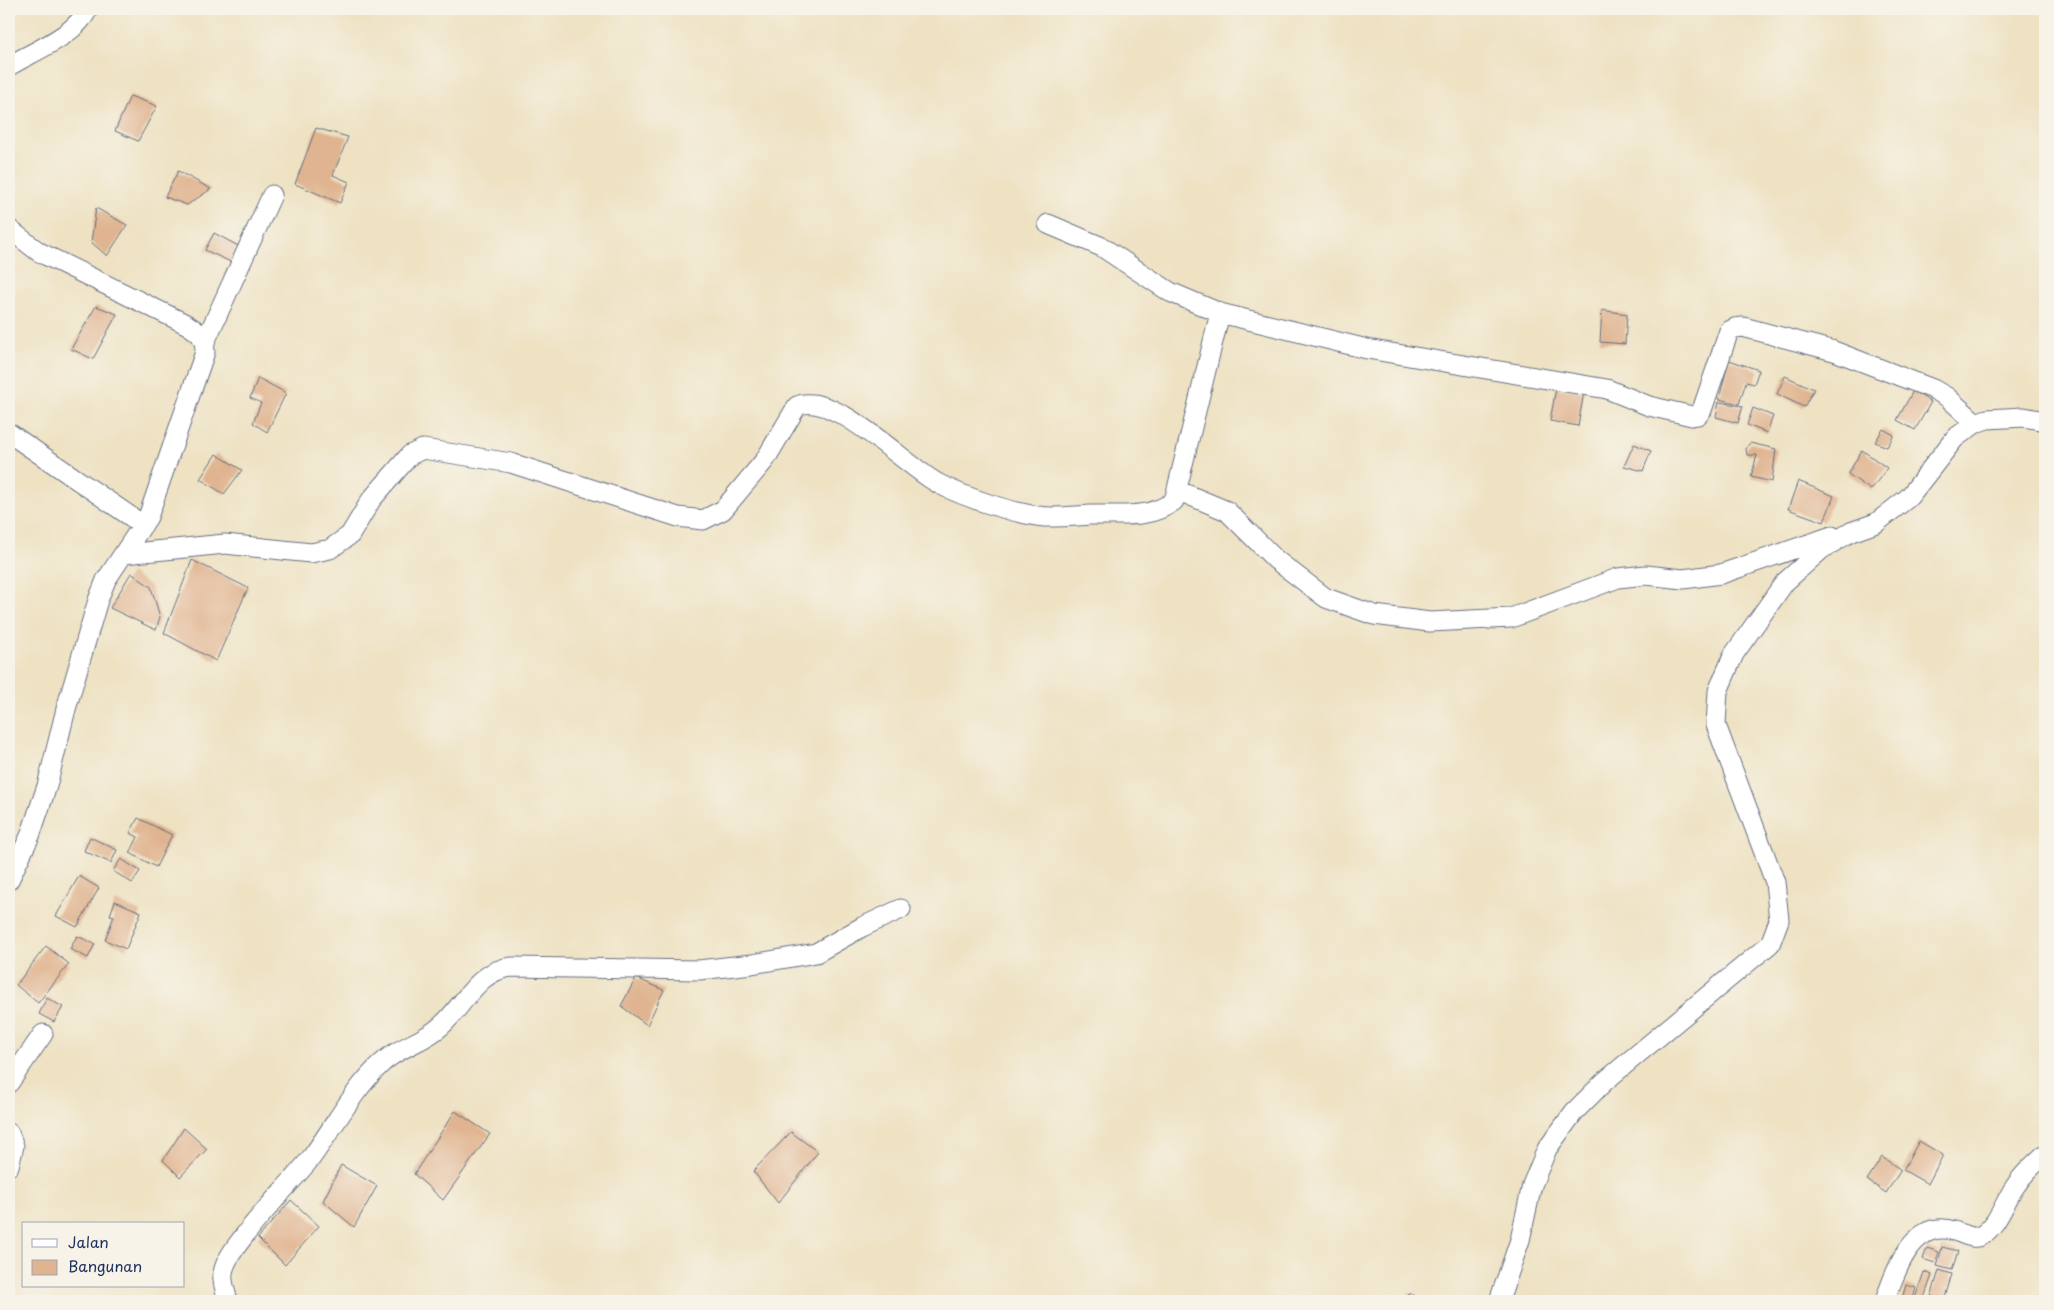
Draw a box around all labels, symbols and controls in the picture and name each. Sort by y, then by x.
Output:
legend [22,1222,185,1288]
text: Jalan [68,1230,109,1253]
text: Bangunan [68,1254,142,1277]

